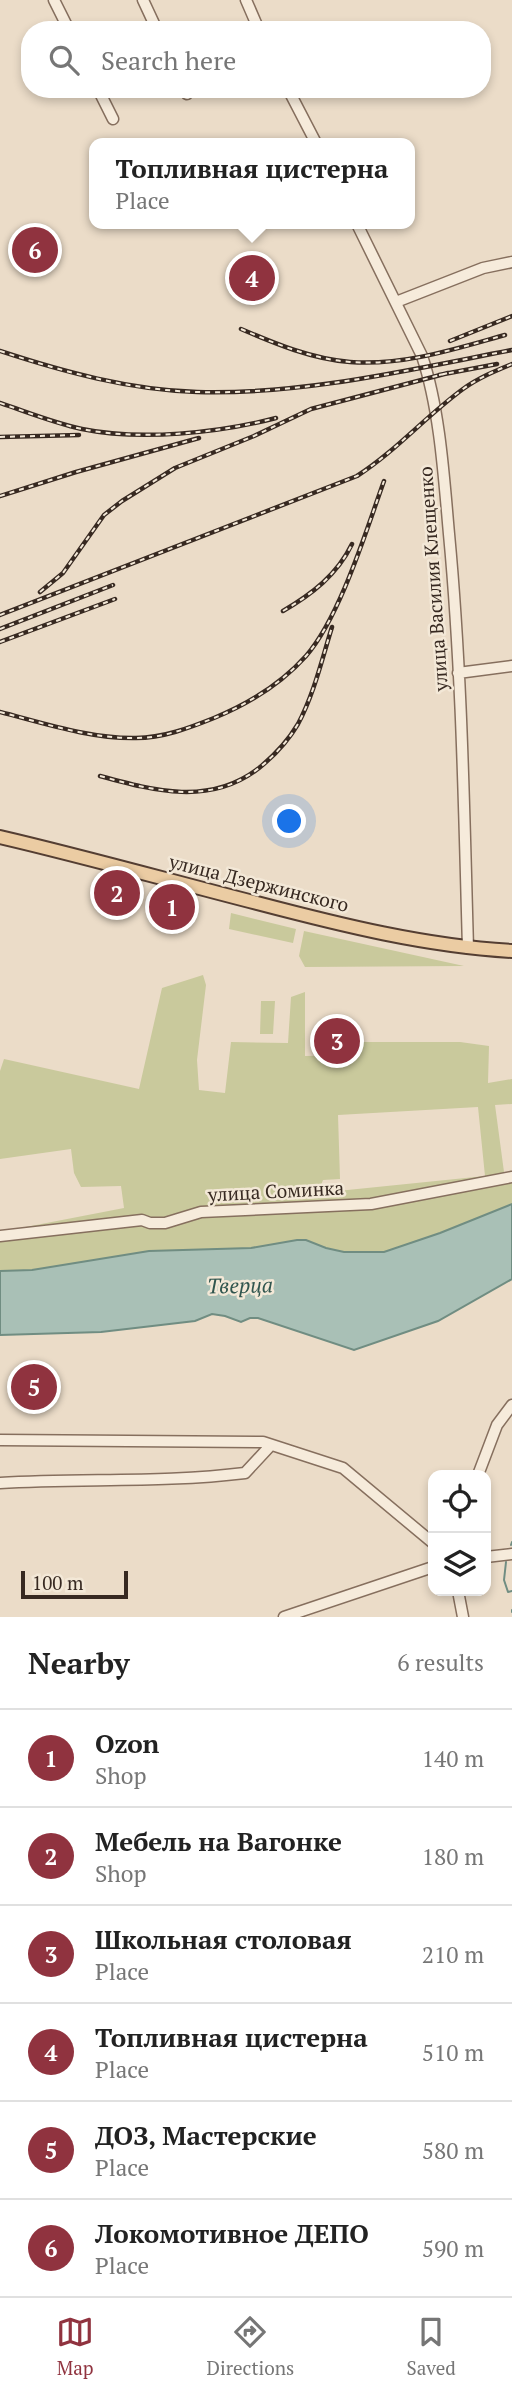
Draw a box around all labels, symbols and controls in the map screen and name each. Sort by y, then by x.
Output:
search box [21,21,491,98]
icon: search [45,41,83,79]
text: Search here [101,43,236,77]
popup [89,138,415,229]
text: Топливная цистерна [116,151,388,185]
text: Place [116,185,170,216]
pin: 6 [12,224,58,276]
pin: 4 [229,252,275,304]
street label: улица Василия Клещенко [412,466,453,693]
your location [272,804,306,838]
street label: улица Дзержинского [166,848,351,917]
pin: 2 [94,867,140,919]
pin: 1 [149,881,195,933]
pin: 3 [314,1015,360,1067]
street label: улица Соминка [206,1174,345,1207]
water label: Тверца [207,1270,273,1300]
pin: 5 [11,1361,57,1413]
map controls [428,1470,491,1596]
button: locate [428,1470,491,1533]
button: layers [428,1533,491,1596]
scale bar [21,1568,128,1600]
text: 100 m [32,1570,83,1595]
text: Nearby [28,1643,130,1683]
text: 6 results [397,1647,484,1678]
text: Ozon [95,1726,159,1760]
text: 1 [45,1743,58,1774]
text: 140 m [422,1743,484,1774]
text: Shop [95,1760,147,1791]
text: Мебель на Вагонке [95,1824,342,1858]
text: 2 [45,1841,58,1872]
text: 180 m [422,1841,484,1872]
text: Shop [95,1858,147,1889]
text: Школьная столовая [95,1922,352,1956]
text: 3 [45,1939,58,1970]
text: 210 m [422,1939,484,1970]
text: Place [95,1956,149,1987]
text: Топливная цистерна [95,2020,368,2054]
text: 4 [45,2037,58,2068]
text: 510 m [422,2037,484,2068]
text: Place [95,2054,149,2085]
text: ДОЗ, Мастерские [95,2118,317,2152]
text: 5 [45,2135,58,2166]
text: 580 m [422,2135,484,2166]
text: Place [95,2152,149,2183]
text: Локомотивное ДЕПО [95,2216,369,2250]
text: 6 [45,2233,58,2264]
text: 590 m [422,2233,484,2264]
text: Place [95,2250,149,2281]
tab: Map [56,2313,94,2380]
tab: Directions [207,2313,294,2380]
tab: Saved [407,2313,456,2380]

